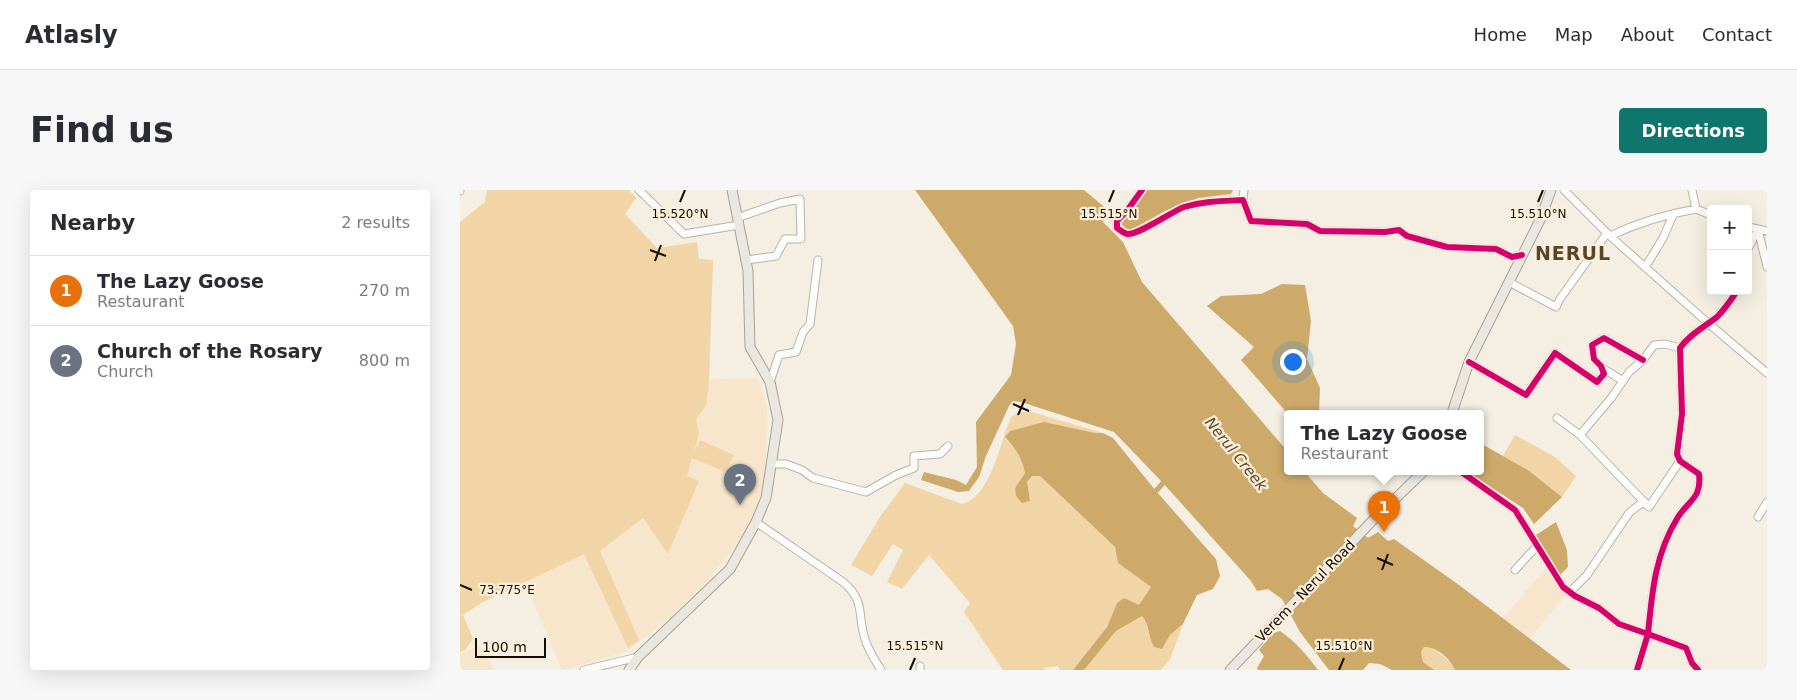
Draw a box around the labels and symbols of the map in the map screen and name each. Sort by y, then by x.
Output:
text: 15.520°N [652,207,708,221]
text: 15.515°N [1081,207,1137,221]
text: 15.510°N [1510,207,1566,221]
district label: NERUL [1535,242,1611,264]
your location [1280,349,1306,375]
water label: Nerul Creek [1201,414,1272,495]
pin: 2 [724,464,756,505]
pin: 1 [1368,491,1400,532]
street label: Verem - Nerul Road [1252,537,1358,645]
text: 73.775°E [479,583,535,597]
scale bar [475,635,546,658]
text: 15.515°N [887,639,943,653]
text: 15.510°N [1316,639,1372,653]

